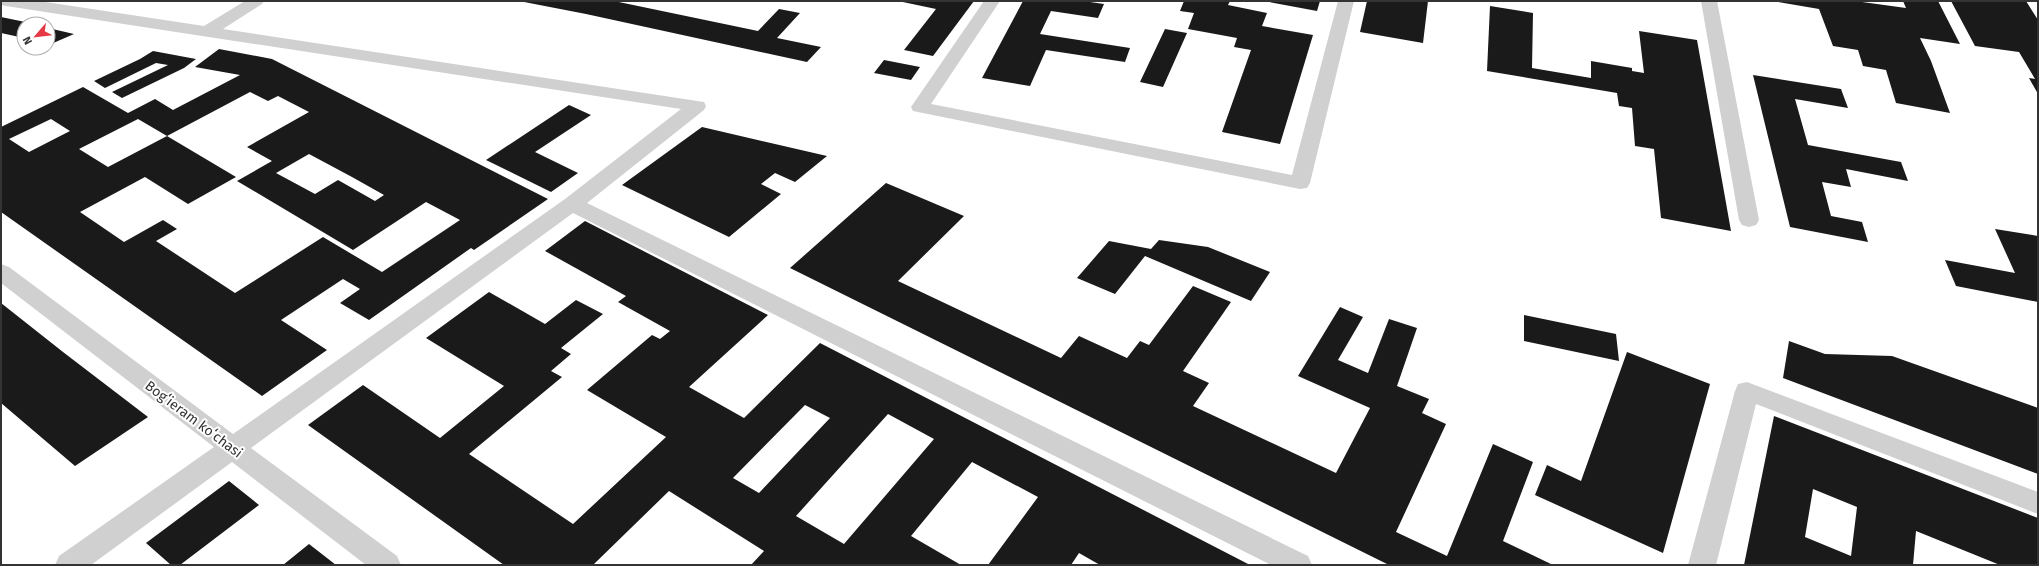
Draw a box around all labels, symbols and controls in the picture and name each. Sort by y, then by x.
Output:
north arrow [16,16,56,56]
text: N [20,34,35,47]
street label: Bogʻieram koʻchasi [142,377,246,462]

